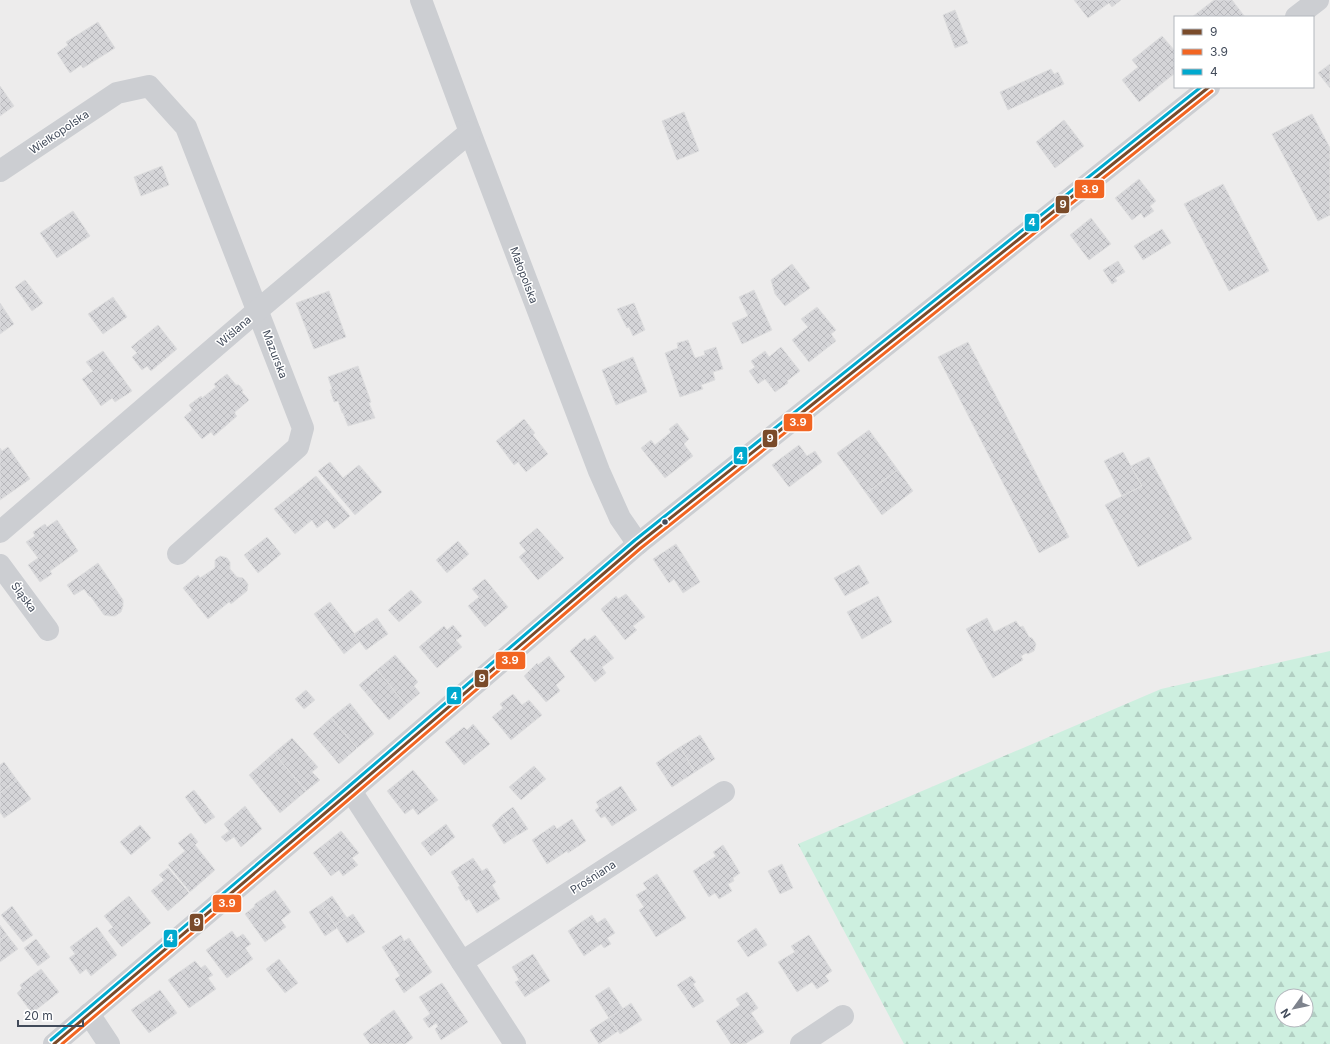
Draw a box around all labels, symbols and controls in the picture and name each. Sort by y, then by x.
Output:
legend [1174,16,1314,88]
text: 9 [1210,24,1217,39]
text: 3.9 [1210,44,1228,59]
text: 4 [1210,64,1218,79]
street label: Wielkopolska [26,107,92,157]
line badge: 3.9 [1074,179,1105,199]
text: 3.9 [1081,182,1099,196]
line badge: 9 [1055,195,1070,214]
text: 9 [1059,197,1067,211]
line badge: 4 [1024,213,1040,232]
text: 4 [1028,215,1036,229]
street label: Małopolska [507,245,541,305]
street label: Wiślana [214,312,254,350]
street label: Mazurska [259,328,291,380]
line badge: 3.9 [783,413,813,432]
text: 3.9 [789,415,807,429]
line badge: 9 [762,429,778,448]
text: 9 [766,431,774,445]
line badge: 4 [733,446,748,465]
text: 4 [736,449,744,463]
unlabelled marker [660,517,670,527]
street label: Śląska [8,579,40,615]
line badge: 3.9 [495,651,526,670]
text: 3.9 [501,653,519,667]
line badge: 9 [474,669,489,688]
text: 9 [478,671,486,685]
line badge: 4 [446,686,462,705]
text: 4 [450,689,458,703]
street label: Prośniana [568,857,618,897]
line badge: 3.9 [212,894,242,913]
text: 3.9 [218,896,236,910]
line badge: 9 [189,913,204,932]
text: 9 [193,915,201,929]
line badge: 4 [163,929,178,948]
text: 4 [166,931,174,945]
north arrow [1274,988,1314,1028]
scale bar [18,1002,83,1028]
text: N [1277,1006,1294,1021]
text: 20 m [24,1008,53,1023]

